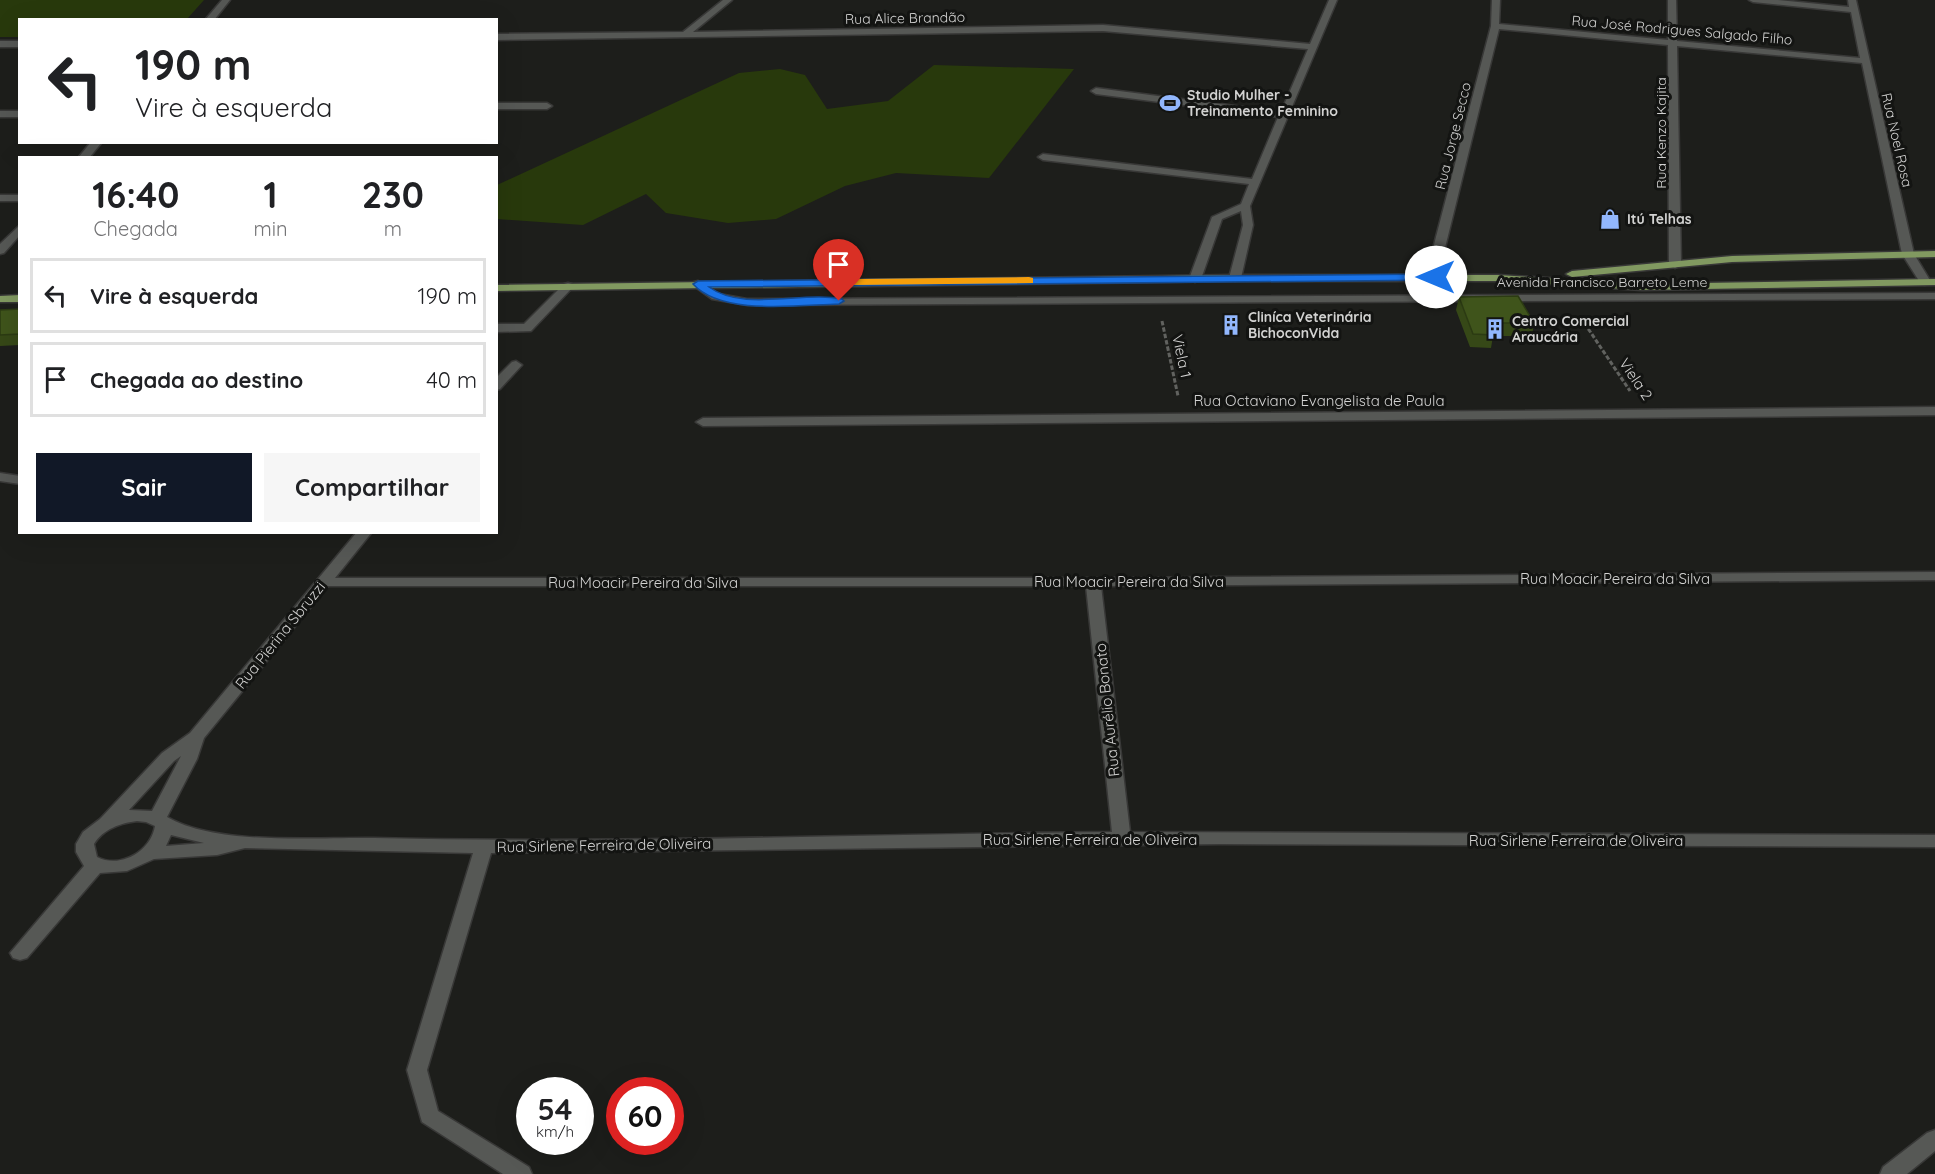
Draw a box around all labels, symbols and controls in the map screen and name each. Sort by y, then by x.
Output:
street label: Rua Alice Brandão [845,8,965,28]
street label: Rua José Rodrigues Salgado Filho [1571,11,1793,49]
text: 190 m [135,38,251,91]
icon: left [36,42,114,120]
street label: Rua Kenzo Kajita [1652,77,1670,189]
street label: Rua Jorge Secco [1431,80,1475,192]
place label: Studio Mulher - Treinamento Feminino [1187,86,1338,120]
text: Vire à esquerda [135,90,332,124]
sports icon: Studio Mulher - Treinamento Feminino [1158,91,1182,115]
street label: Rua Noel Rosa [1877,91,1917,189]
text: 16:40 [92,172,179,217]
text: 1 [264,172,278,217]
text: 230 [362,172,424,217]
shop icon: Itú Telhas [1598,207,1622,231]
place label: Itú Telhas [1627,210,1692,228]
text: Chegada [94,216,178,241]
text: min [253,216,288,241]
text: m [384,216,402,241]
pin [813,239,864,301]
position arrow [1404,245,1468,309]
icon: arrive [822,248,855,281]
street label: Avenida Francisco Barreto Leme [1497,273,1707,291]
icon: left [39,279,72,312]
text: Vire à esquerda [90,282,258,310]
text: 190 m [417,282,477,310]
place label: Cliníca Veterinária BichoconVida [1248,308,1372,342]
place label: Centro Comercial Araucária [1512,312,1629,346]
building icon: Cliníca Veterinária BichoconVida [1219,313,1243,337]
building icon: Centro Comercial Araucária [1483,317,1507,341]
street label: Viela 1 [1168,333,1196,379]
street label: Viela 2 [1615,354,1657,404]
icon: arrive [39,363,72,396]
text: Chegada ao destino [90,366,303,394]
text: 40 m [426,366,477,394]
street label: Rua Octaviano Evangelista de Paula [1193,391,1445,410]
button: Sair [36,453,252,522]
button: Compartilhar [264,453,480,522]
street label: Rua Moacir Pereira da Silva [1520,569,1710,588]
street label: Rua Moacir Pereira da Silva [1034,572,1224,591]
street label: Rua Moacir Pereira da Silva [548,573,738,592]
street label: Rua Pierina Sbruzzi [231,578,329,692]
street label: Rua Aurélio Bonato [1091,642,1123,778]
street label: Rua Sirlene Ferreira de Oliveira [983,830,1197,849]
street label: Rua Sirlene Ferreira de Oliveira [1469,831,1683,850]
street label: Rua Sirlene Ferreira de Oliveira [497,834,711,856]
speed limit sign: 60 [606,1077,684,1155]
text: 54 [538,1090,572,1128]
text: km/h [536,1122,574,1141]

